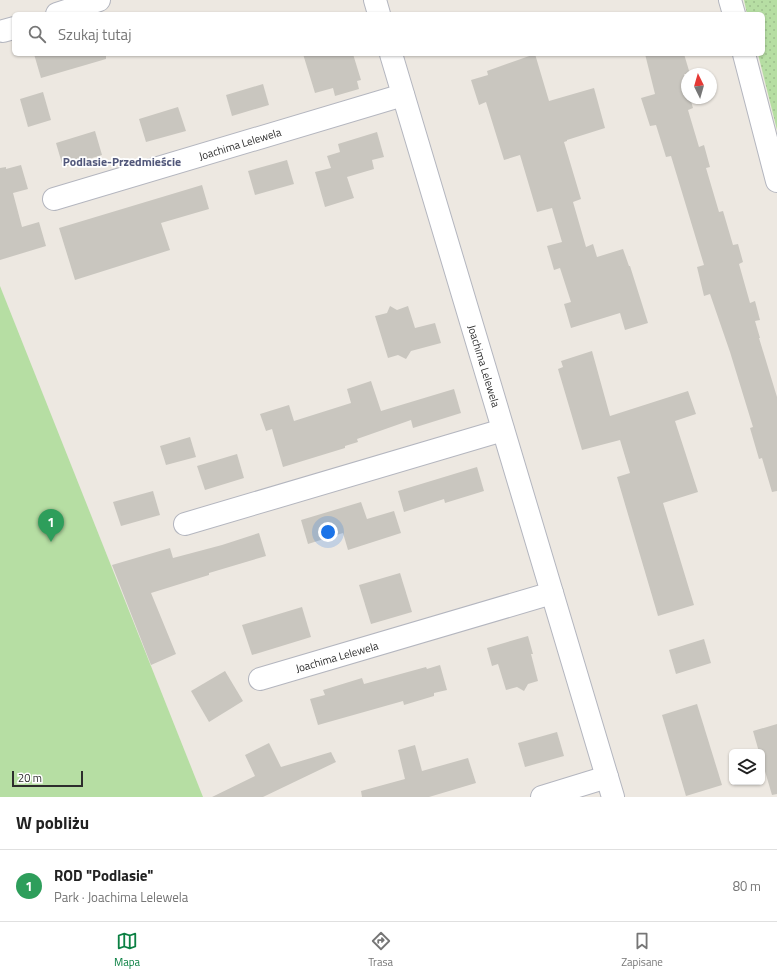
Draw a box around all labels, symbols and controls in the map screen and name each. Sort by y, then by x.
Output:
search box [12,12,765,56]
icon: search [26,23,48,45]
text: Szukaj tutaj [58,23,131,46]
north arrow [681,68,717,104]
street label: Joachima Lelewela [197,124,284,164]
district label: Podlasie-Przedmieście [63,152,181,171]
street label: Joachima Lelewela [464,323,504,410]
pin: 1 [38,509,64,542]
your location [318,522,338,542]
street label: Joachima Lelewela [294,637,381,676]
map controls [729,749,765,785]
button: layers [729,749,765,785]
scale bar [12,769,83,788]
text: 20 m [18,770,42,786]
text: W pobliżu [16,810,89,836]
text: ROD "Podlasie" [54,864,154,887]
text: 1 [25,876,33,896]
text: 80 m [733,876,761,896]
text: Park · Joachima Lelewela [54,887,188,907]
tab: Mapa [114,930,140,970]
tab: Trasa [368,930,393,970]
tab: Zapisane [621,930,663,970]

